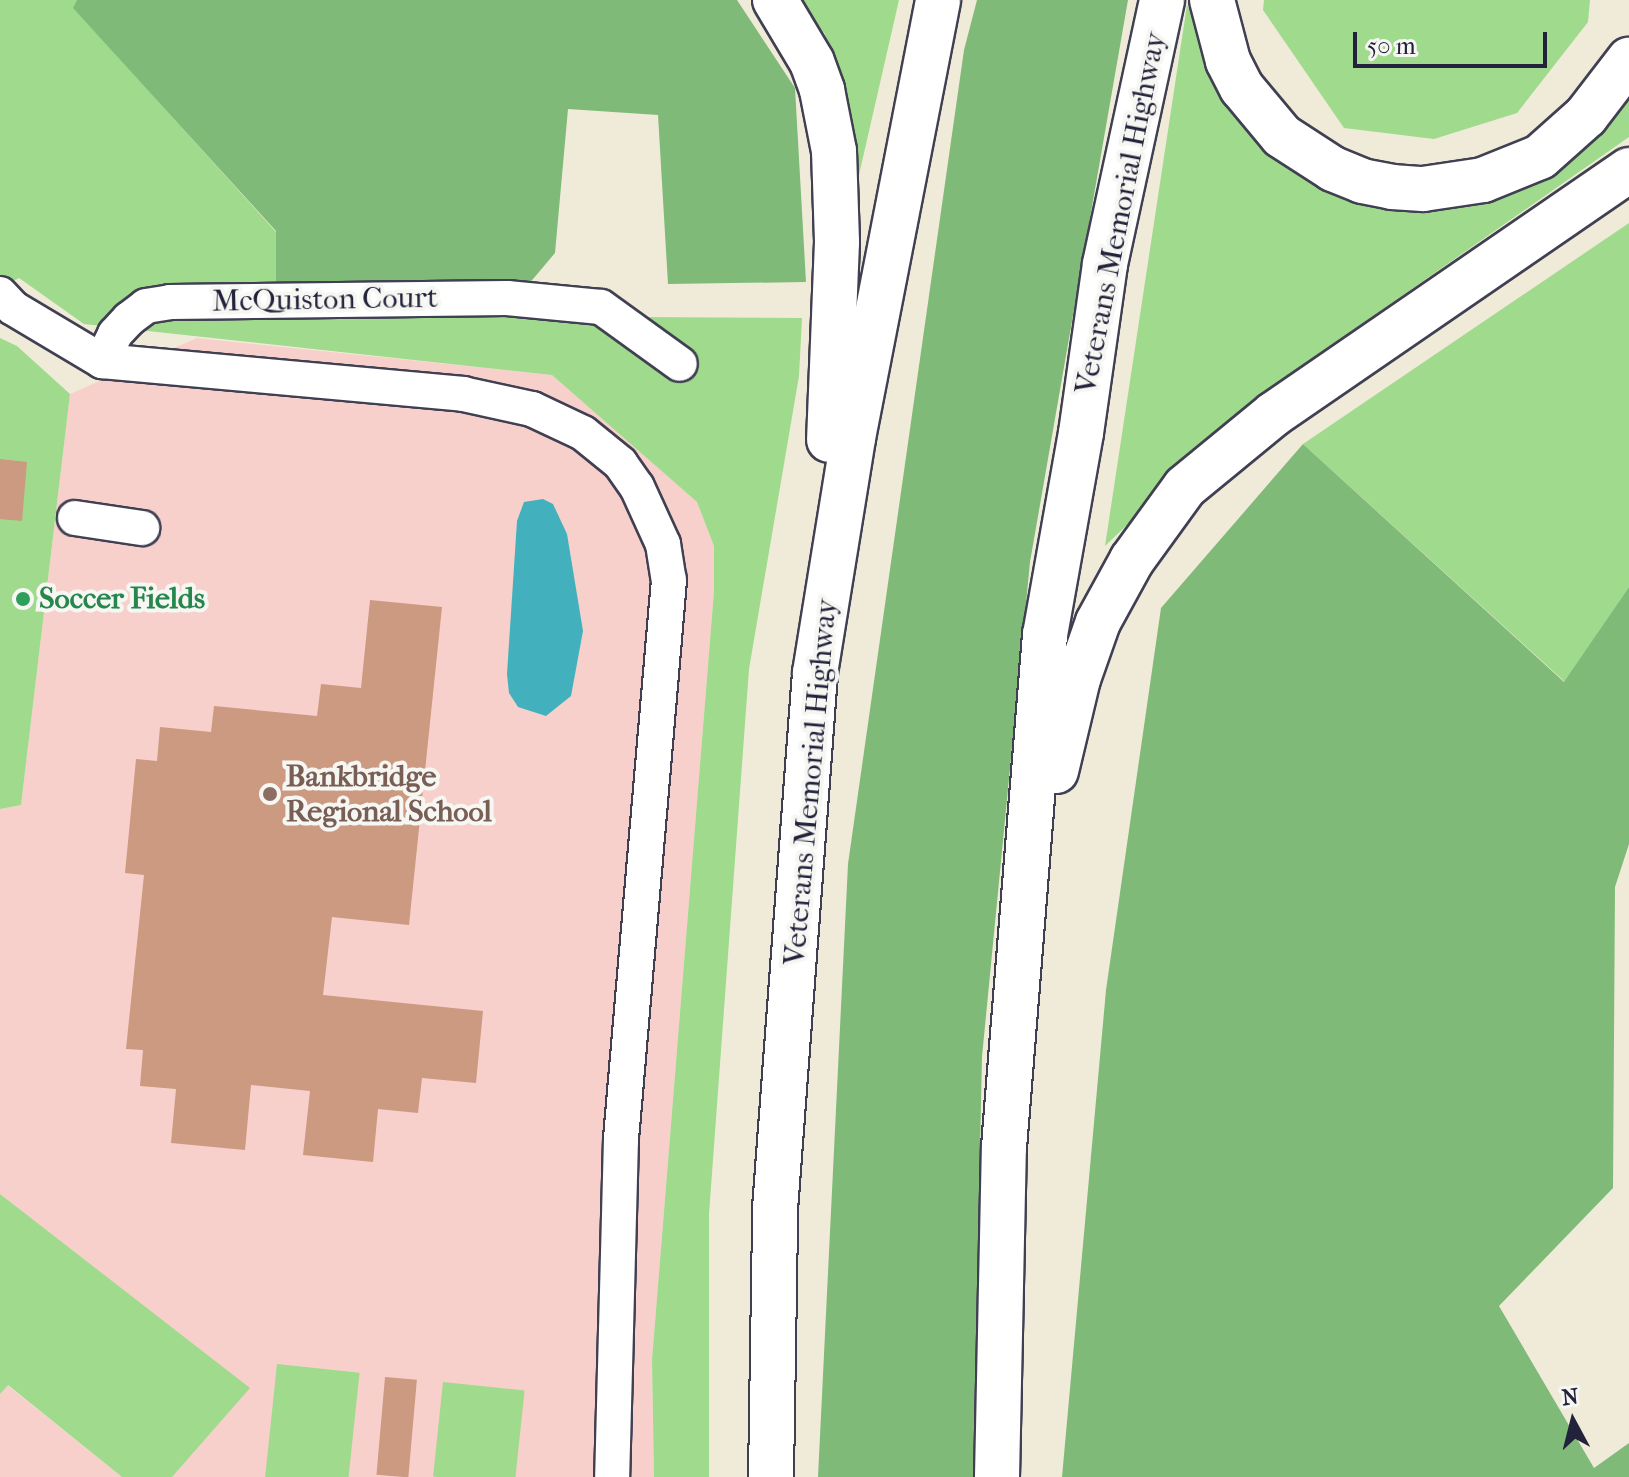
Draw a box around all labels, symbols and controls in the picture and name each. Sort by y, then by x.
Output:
scale bar [1357,16,1551,66]
street label: Veterans Memorial Highway [1068,29,1174,397]
text: 50 m [1367,32,1416,60]
street label: McQuiston Court [212,280,438,320]
place label: Soccer Fields [39,581,205,617]
marker: Soccer Fields [14,590,32,608]
street label: Veterans Memorial Highway [777,597,845,967]
place label: Bankbridge Regional School [286,759,492,830]
marker: Bankbridge Regional School [261,785,279,803]
north arrow [1533,1381,1613,1461]
text: N [1560,1383,1580,1411]

